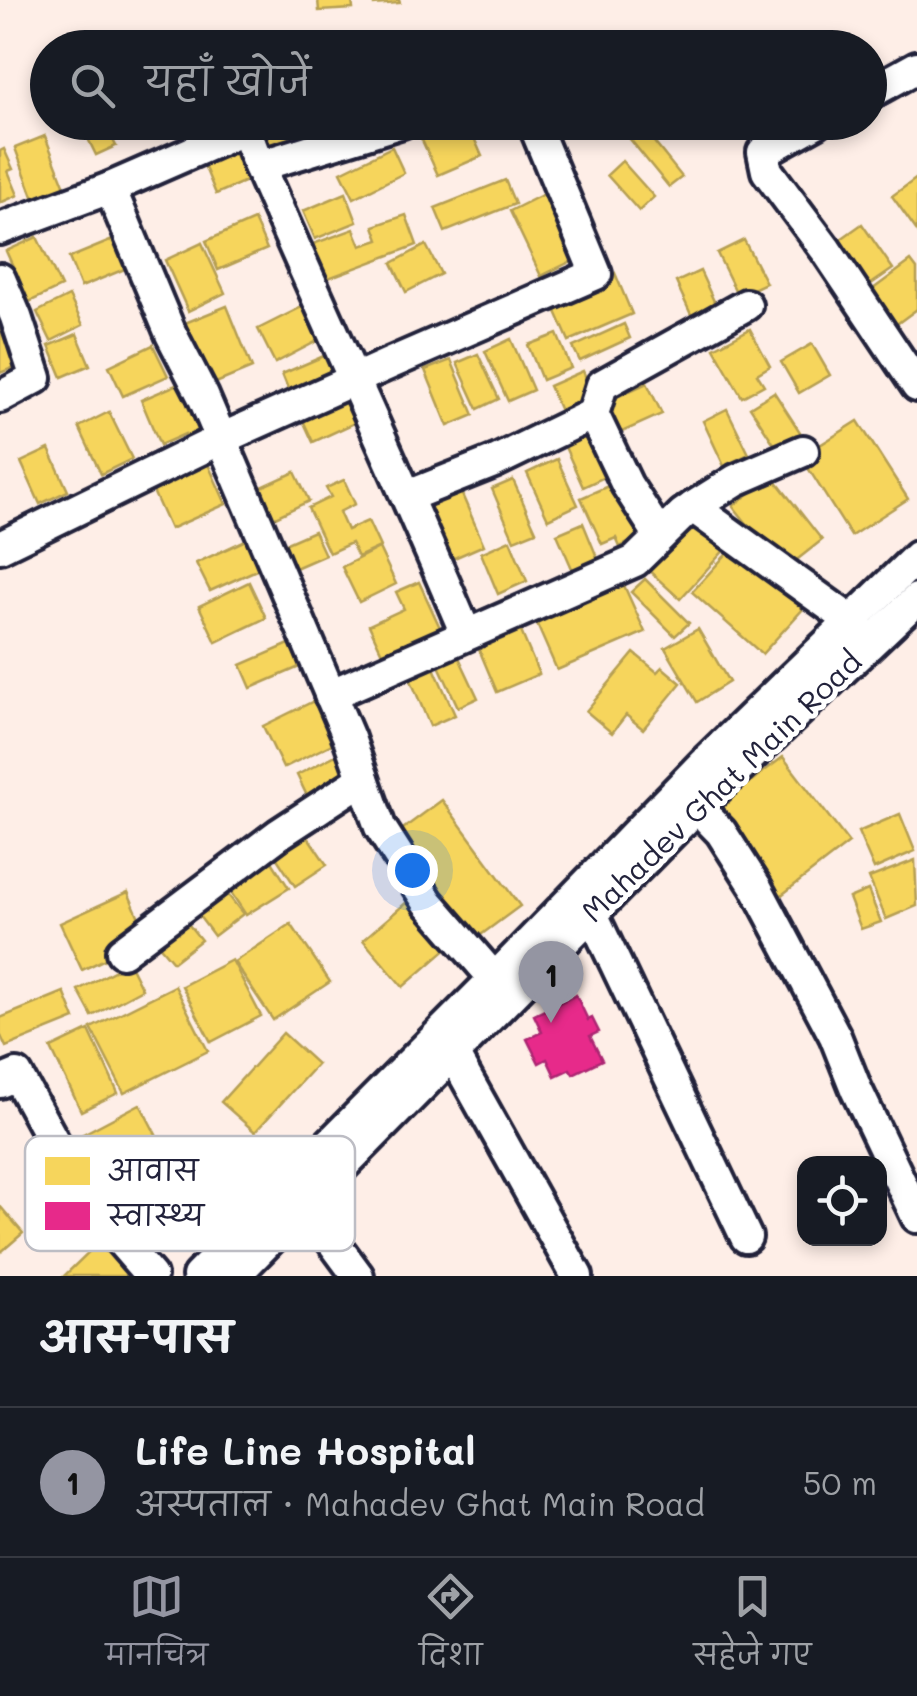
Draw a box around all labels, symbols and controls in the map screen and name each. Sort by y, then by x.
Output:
search box [30,30,887,140]
text: यहाँ खोजें [145,55,311,105]
icon: search [65,58,120,113]
street label: Mahadev Ghat Main Road [572,641,869,930]
your location [387,845,438,896]
pin: 1 [518,940,584,1023]
legend [25,1136,355,1251]
text: आवास [108,1152,201,1188]
map controls [797,1156,887,1246]
button: locate [797,1156,887,1246]
text: स्वास्थ्य [106,1197,206,1233]
text: आस-पास [40,1308,233,1363]
text: Life Line Hospital [135,1425,476,1475]
text: 1 [65,1461,80,1503]
text: 50 m [803,1461,877,1503]
text: अस्पताल · Mahadev Ghat Main Road [135,1482,705,1524]
tab: मानचित्र [105,1569,208,1686]
tab: दिशा [419,1569,483,1686]
tab: सहेजे गए [693,1569,812,1686]

